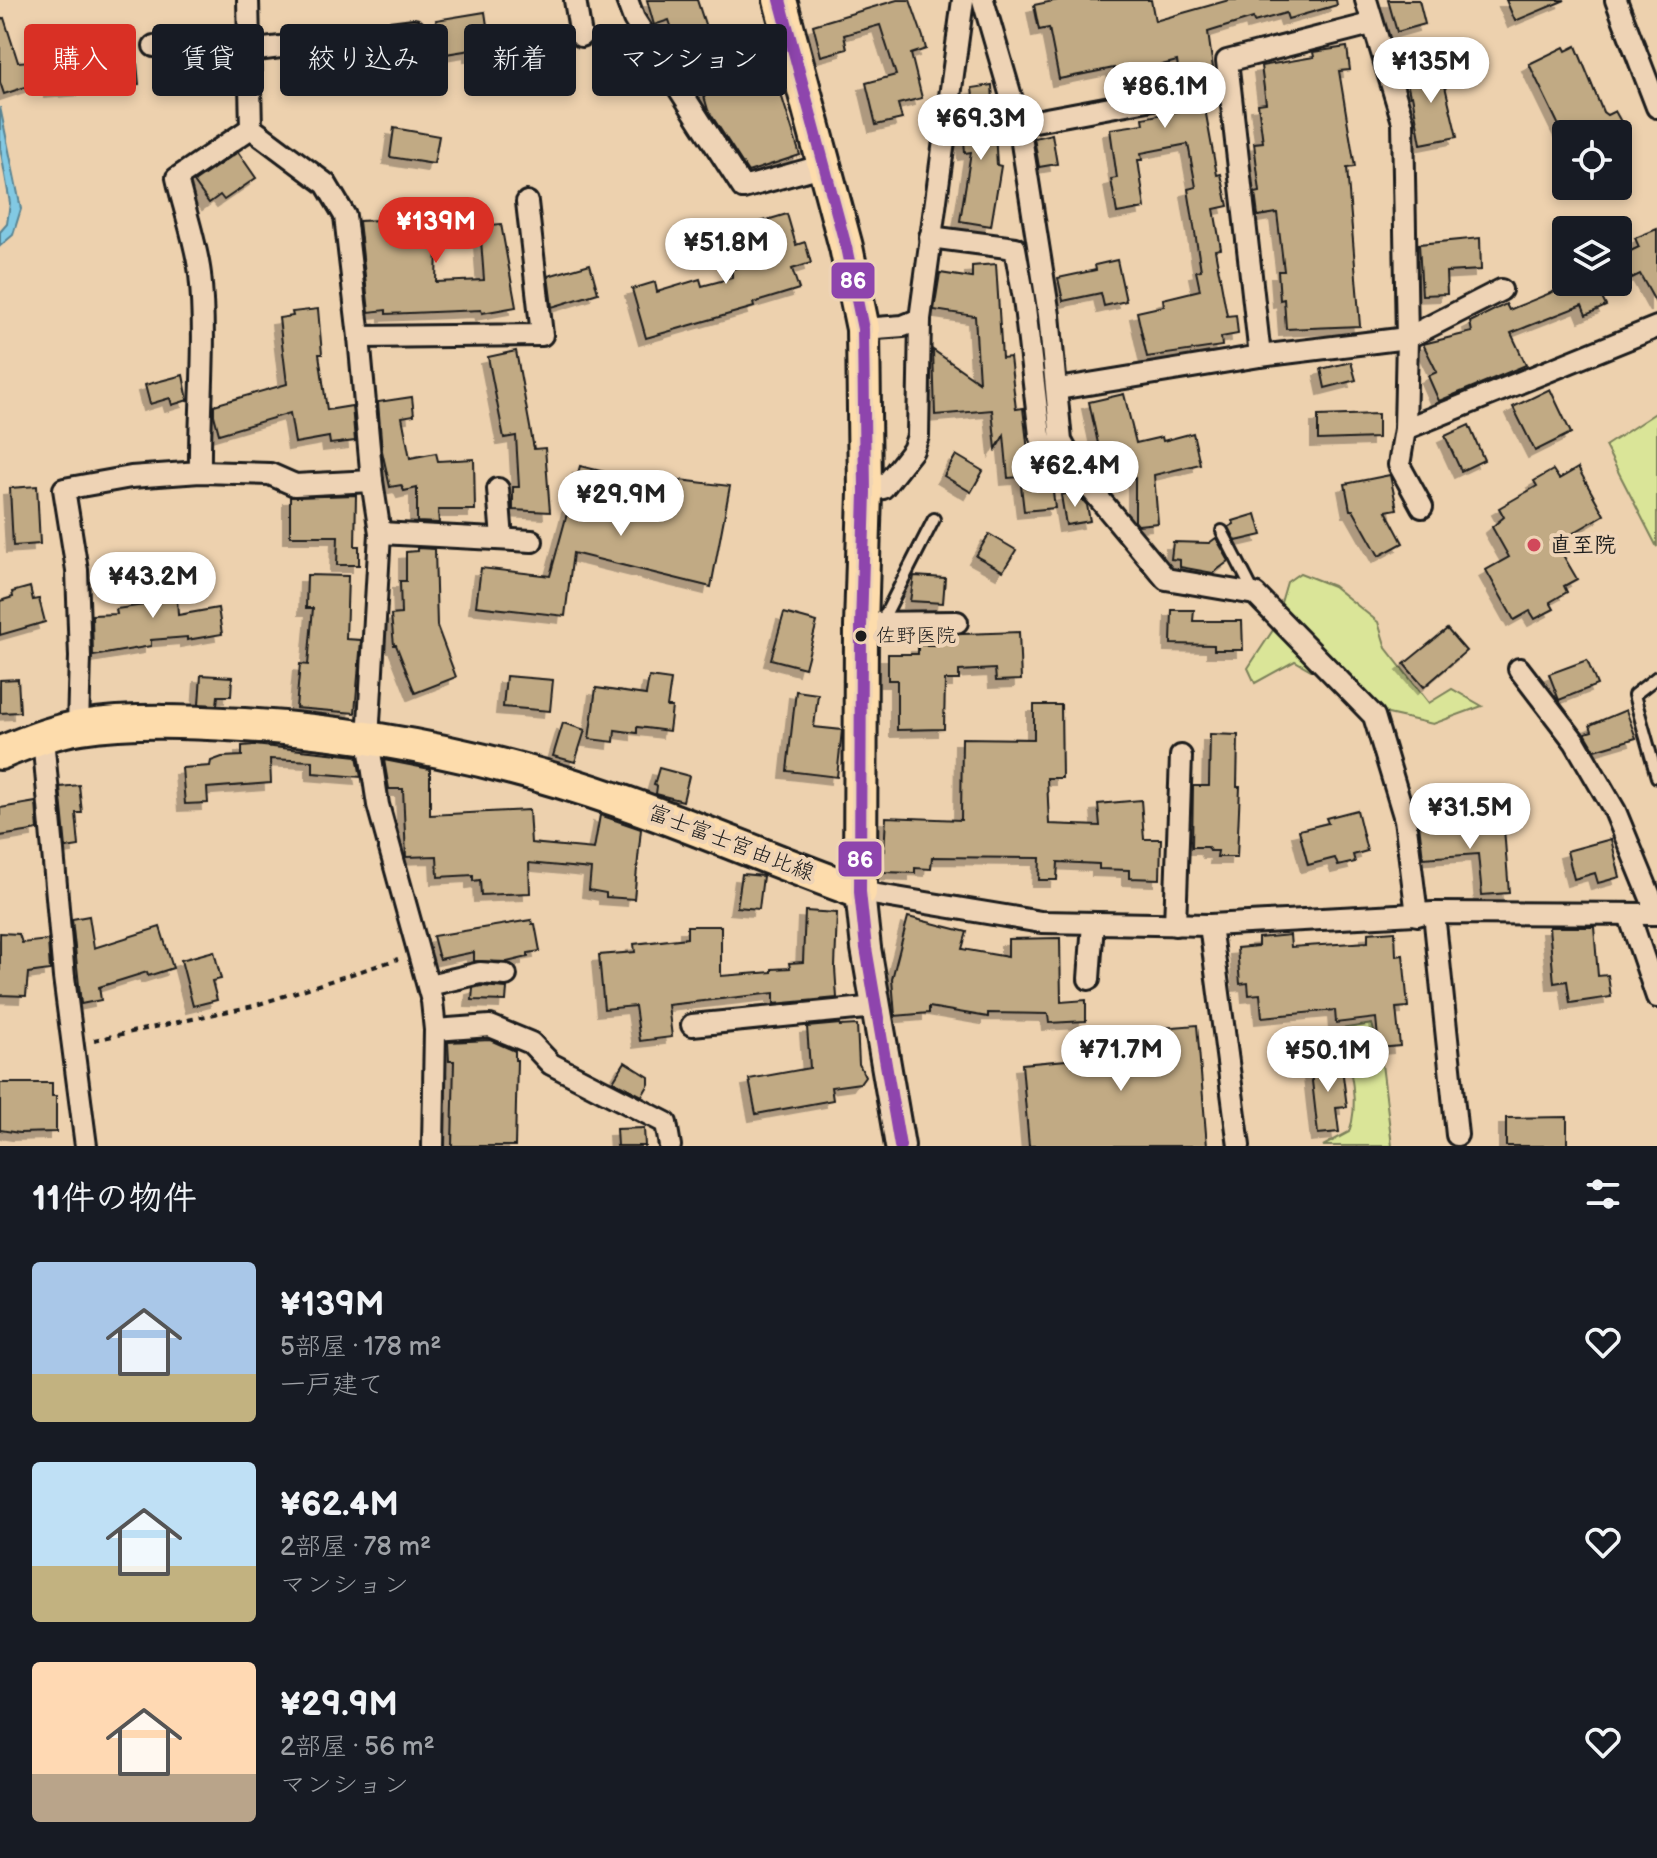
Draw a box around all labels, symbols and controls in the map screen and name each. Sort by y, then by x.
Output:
chip: 購入 [24,24,136,96]
chip: 賃貸 [152,24,264,96]
chip: 絞り込み [280,24,448,96]
chip: 新着 [464,24,576,96]
chip: マンション [592,24,787,96]
pin: ¥135M [1375,37,1487,105]
text: ¥135M [1391,47,1471,78]
pin: ¥86.1M [1100,62,1230,130]
text: ¥86.1M [1122,72,1208,103]
pin: ¥69.3M [916,94,1046,162]
text: ¥69.3M [936,104,1026,135]
map controls [1552,120,1632,296]
button: locate [1552,120,1632,200]
pin: ¥139M [380,197,492,265]
text: ¥139M [396,207,476,238]
button: layers [1552,216,1632,296]
pin: ¥51.8M [661,218,791,286]
text: ¥51.8M [683,228,769,259]
line badge: 86 [830,261,876,300]
text: 86 [840,268,866,295]
pin: ¥62.4M [1010,441,1140,509]
text: ¥62.4M [1030,451,1120,482]
pin: ¥29.9M [556,470,686,538]
text: ¥29.9M [576,480,666,511]
place label: 直至院 [1550,532,1616,559]
marker: 直至院 [1525,536,1543,554]
pin: ¥43.2M [88,552,218,620]
text: ¥43.2M [108,562,198,593]
place label: 佐野医院 [876,624,956,648]
marker: 佐野医院 [853,628,869,644]
pin: ¥31.5M [1405,783,1535,851]
text: ¥31.5M [1427,793,1513,824]
street label: 富士富士宮由比線 [644,799,818,887]
line badge: 86 [837,840,883,878]
text: 86 [847,847,873,874]
pin: ¥71.7M [1056,1025,1186,1093]
pin: ¥50.1M [1263,1026,1393,1094]
text: ¥71.7M [1079,1035,1163,1066]
text: ¥50.1M [1285,1036,1371,1067]
icon: filters [1581,1172,1625,1216]
text: 11件の物件 [32,1178,197,1219]
text: ¥139M [280,1284,384,1325]
icon: home [96,1294,192,1390]
icon: heart [1581,1320,1625,1364]
text: 5部屋 · 178 m² [280,1332,442,1363]
text: 一戸建て [280,1370,384,1401]
text: ¥62.4M [280,1484,399,1525]
icon: home [96,1494,192,1590]
icon: heart [1581,1520,1625,1564]
text: 2部屋 · 78 m² [280,1532,431,1563]
text: マンション [280,1570,409,1601]
text: ¥29.9M [280,1684,398,1725]
icon: home [96,1694,192,1790]
icon: heart [1581,1720,1625,1764]
text: 2部屋 · 56 m² [280,1732,435,1763]
text: マンション [280,1770,409,1801]

